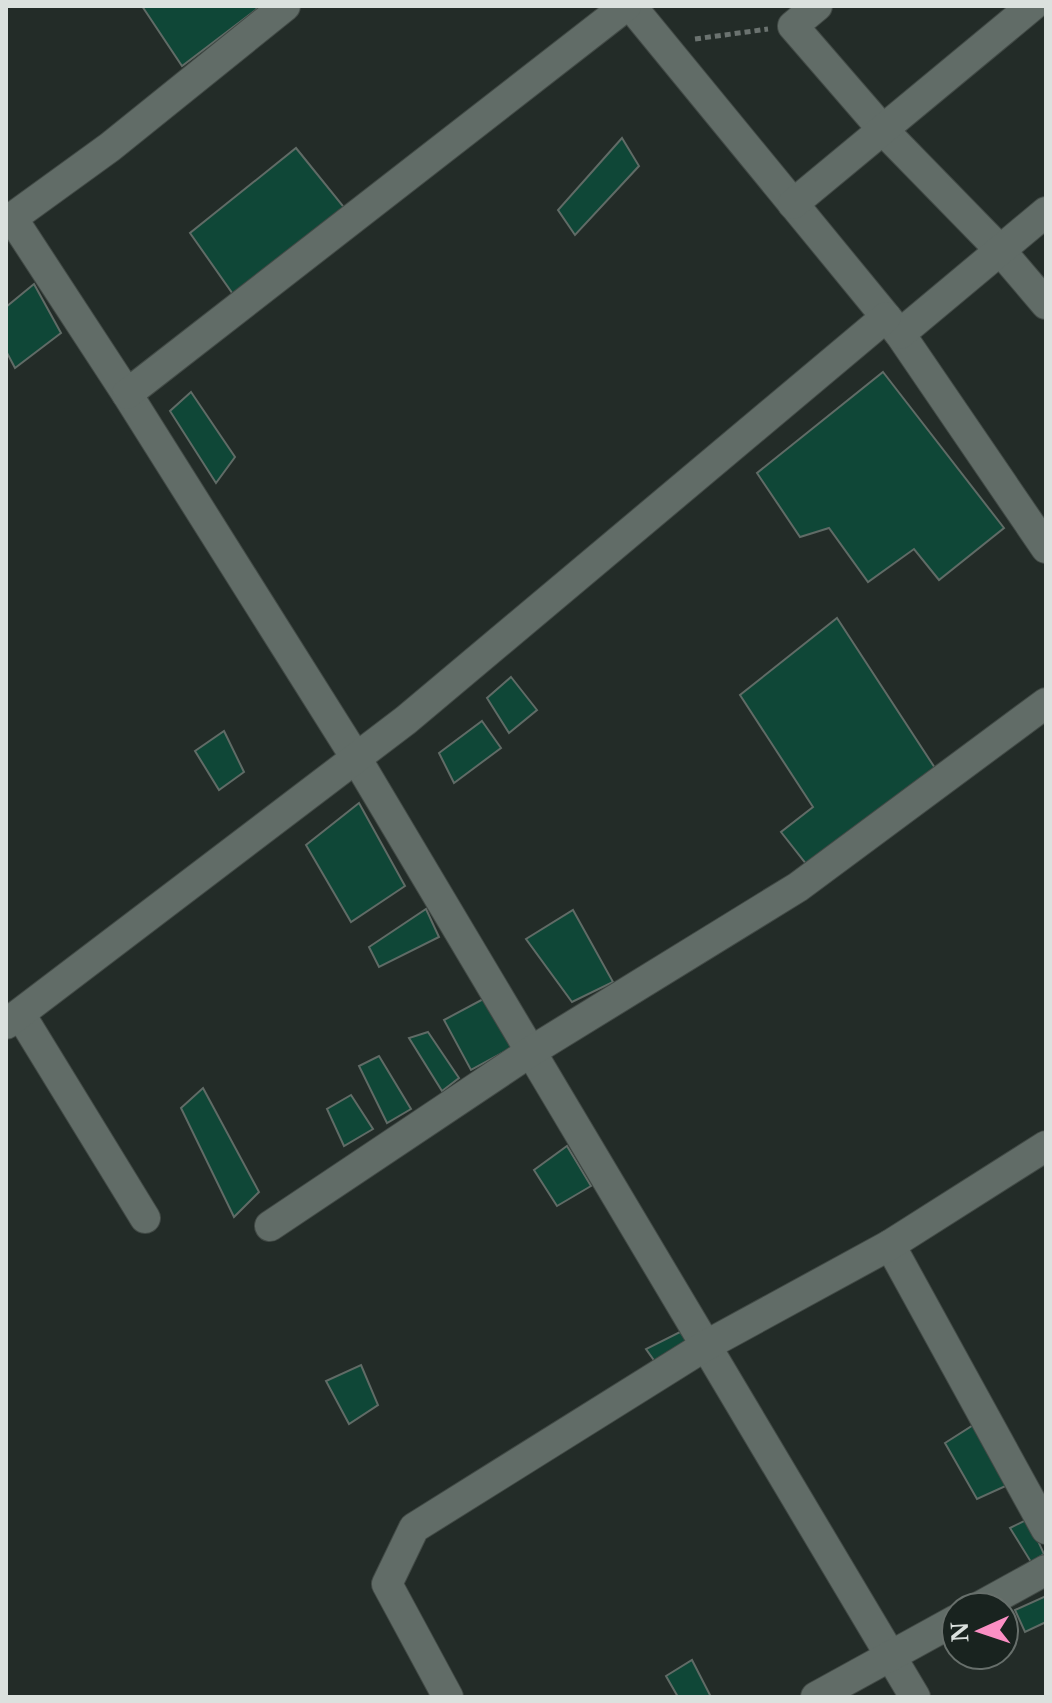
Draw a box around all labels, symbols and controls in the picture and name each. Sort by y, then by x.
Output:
north arrow [940,1591,1020,1671]
text: N [946,1621,975,1643]

